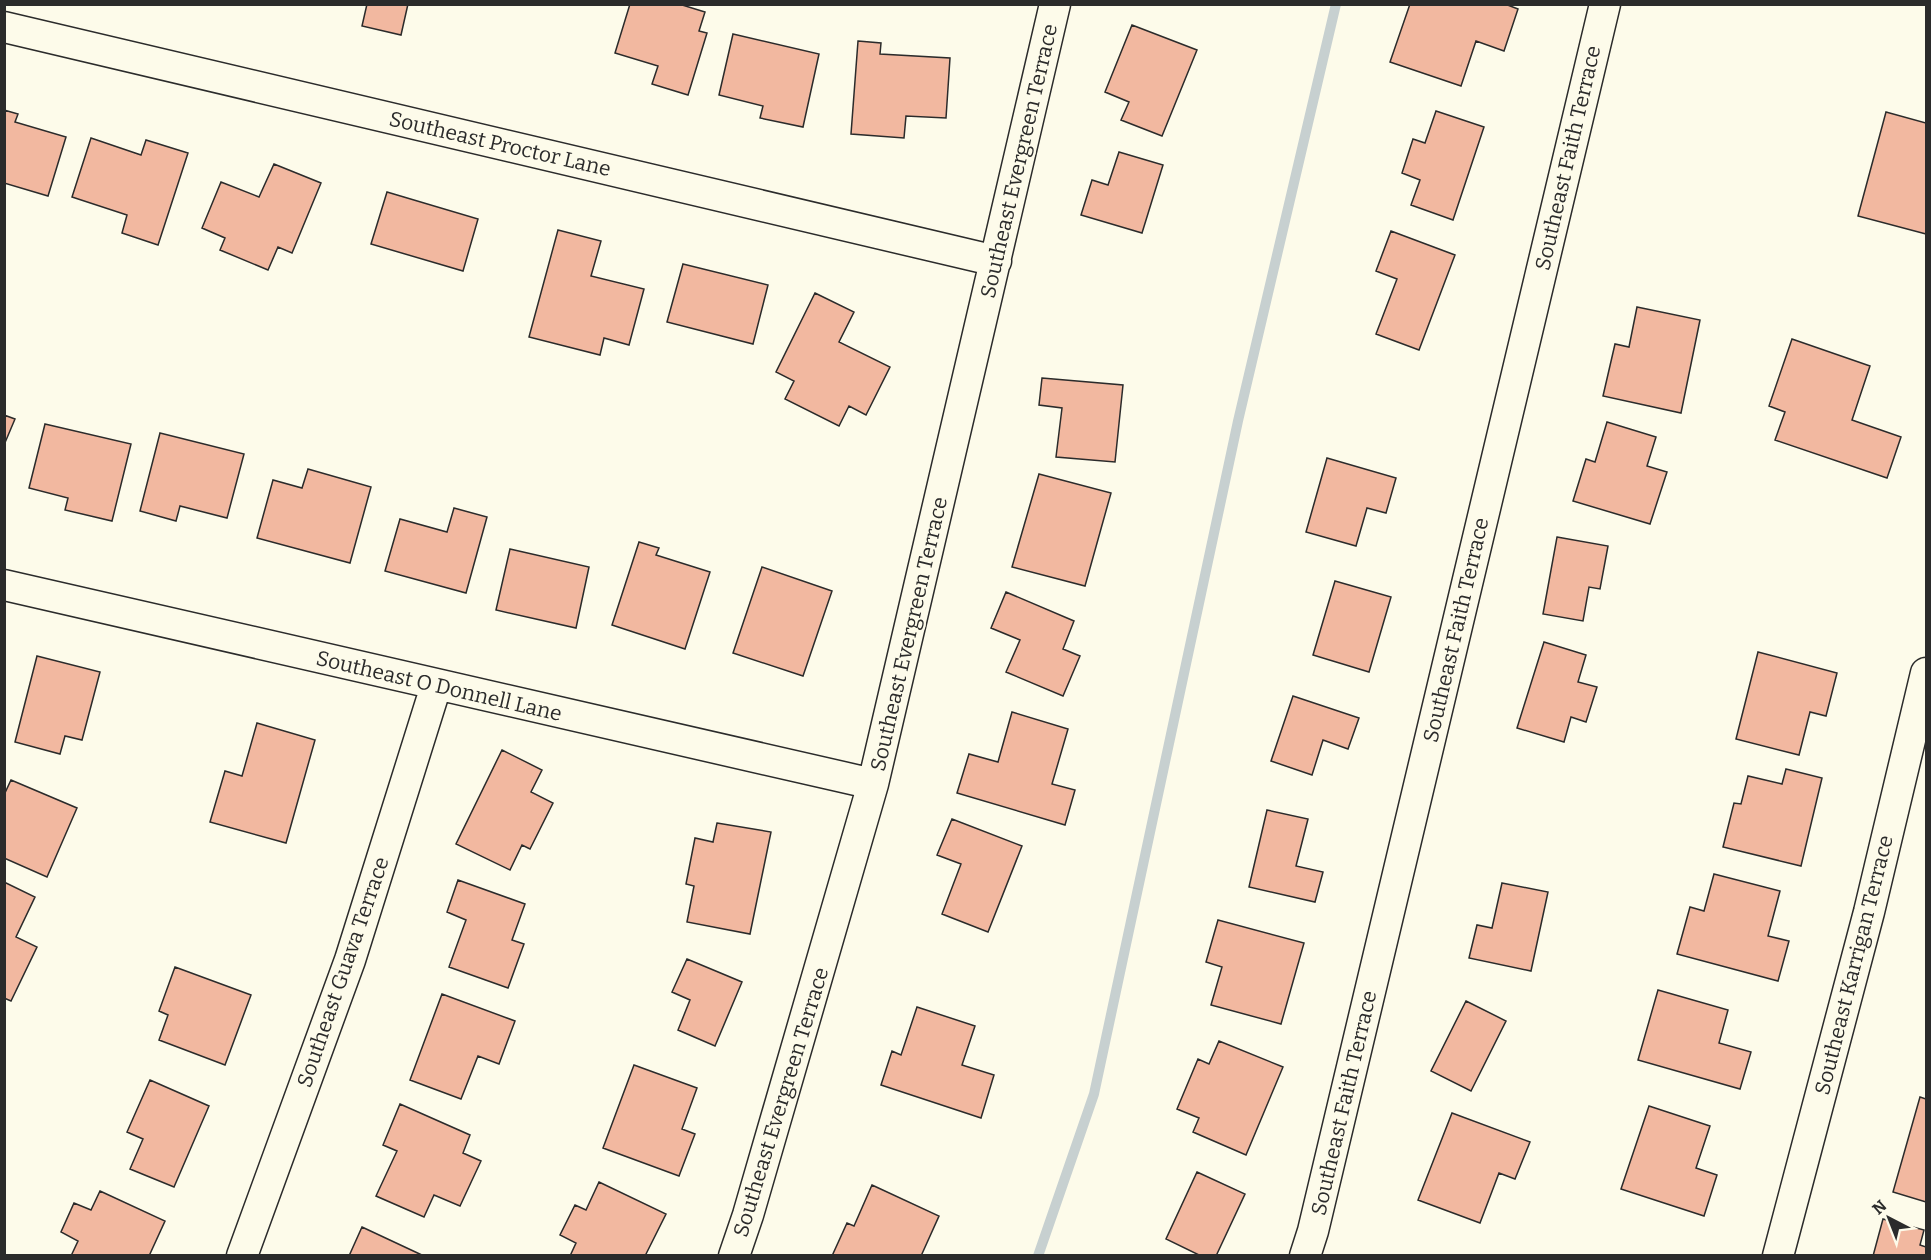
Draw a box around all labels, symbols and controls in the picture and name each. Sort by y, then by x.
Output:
street label: Southeast Evergreen Terrace [975,21,1063,301]
street label: Southeast Faith Terrace [1529,43,1607,273]
street label: Southeast Proctor Lane [387,106,613,182]
street label: Southeast Evergreen Terrace [865,494,953,774]
street label: Southeast Faith Terrace [1417,515,1495,745]
street label: Southeast O Donnell Lane [314,645,564,727]
street label: Southeast Karrigan Terrace [1809,833,1899,1097]
street label: Southeast Guava Terrace [291,853,395,1091]
street label: Southeast Evergreen Terrace [728,964,834,1240]
street label: Southeast Faith Terrace [1305,988,1383,1218]
north arrow [1859,1188,1919,1248]
text: N [1868,1196,1890,1218]

